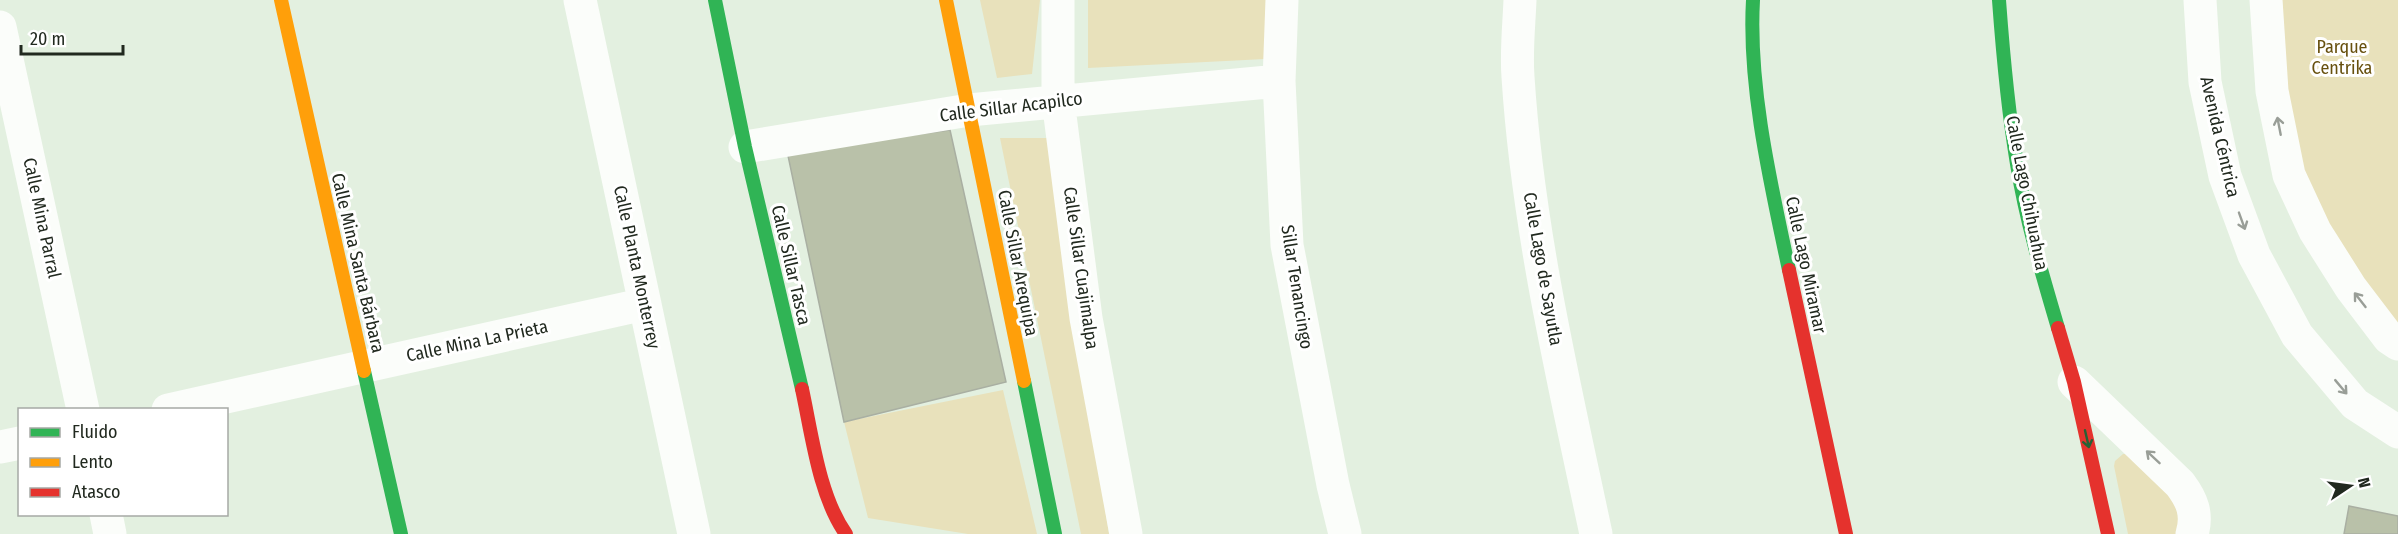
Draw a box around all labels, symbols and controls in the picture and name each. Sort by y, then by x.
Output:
scale bar [21,18,123,56]
text: 20 m [30,28,65,50]
park label: Parque Centrika [2312,36,2373,79]
street label: Avenida Céntrica [2195,74,2245,200]
street label: Calle Sillar Acapilco [938,87,1084,127]
street label: Calle Lago Chihuahua [2001,114,2053,272]
one-way arrow [2273,116,2284,136]
street label: Calle Mina Parral [18,156,66,281]
street label: Calle Mina Santa Bárbara [327,171,389,355]
street label: Calle Planta Monterrey [609,183,665,351]
street label: Calle Sillar Cuajimalpa [1059,185,1103,351]
street label: Calle Sillar Arequipa [993,188,1043,338]
street label: Calle Lago de Sayutla [1519,191,1567,348]
street label: Calle Lago Miramar [1781,195,1831,336]
street label: Calle Sillar Tasca [767,203,816,327]
one-way arrow [2237,211,2248,230]
street label: Sillar Tenancingo [1276,223,1318,351]
one-way arrow [2354,293,2367,309]
street label: Calle Mina La Prieta [404,315,550,367]
one-way arrow [2334,379,2348,394]
legend [18,408,228,516]
text: Fluido [72,421,118,443]
one-way arrow [2082,429,2093,448]
one-way arrow [2146,450,2161,464]
text: Lento [72,451,113,473]
north arrow [2320,456,2380,516]
text: N [2354,476,2374,490]
text: Atasco [72,481,120,503]

